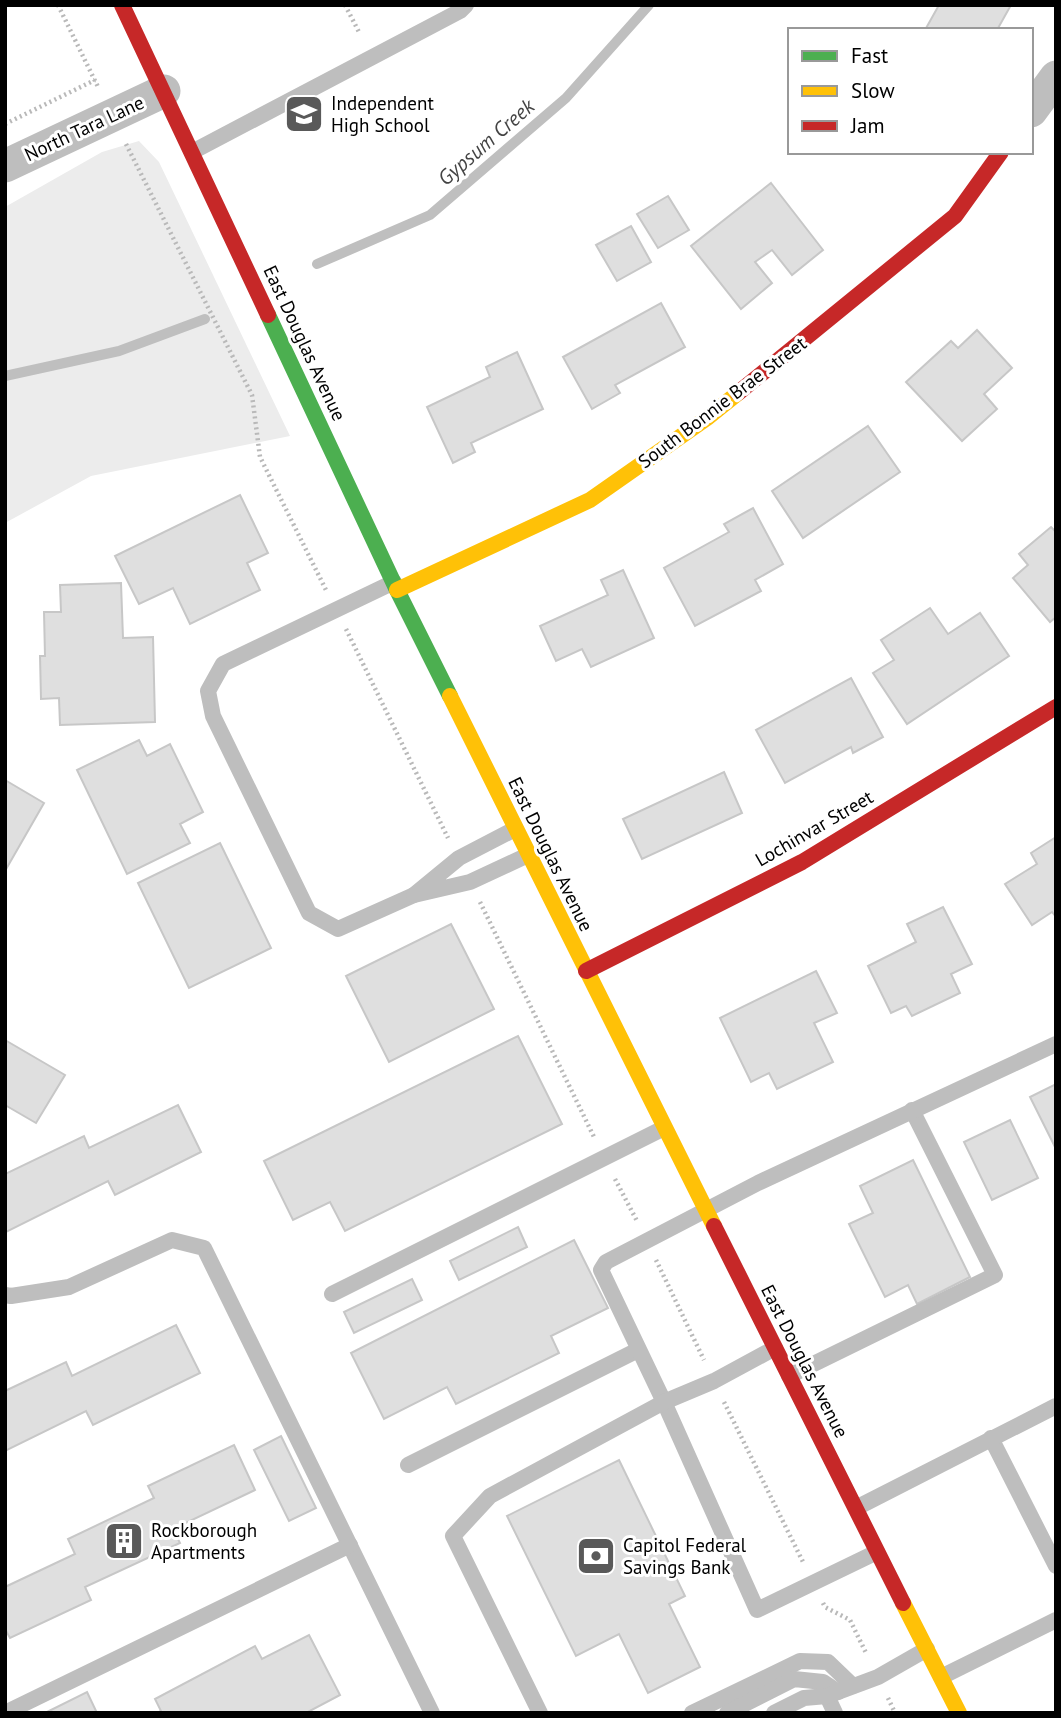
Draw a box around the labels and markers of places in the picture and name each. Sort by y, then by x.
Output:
place label: Independent High School [331,91,434,137]
school or university icon: Independent High School [283,93,325,135]
place label: Rockborough Apartments [151,1518,257,1564]
building icon: Rockborough Apartments [103,1520,145,1562]
place label: Capitol Federal Savings Bank [623,1533,747,1579]
bank icon: Capitol Federal Savings Bank [575,1535,617,1577]

